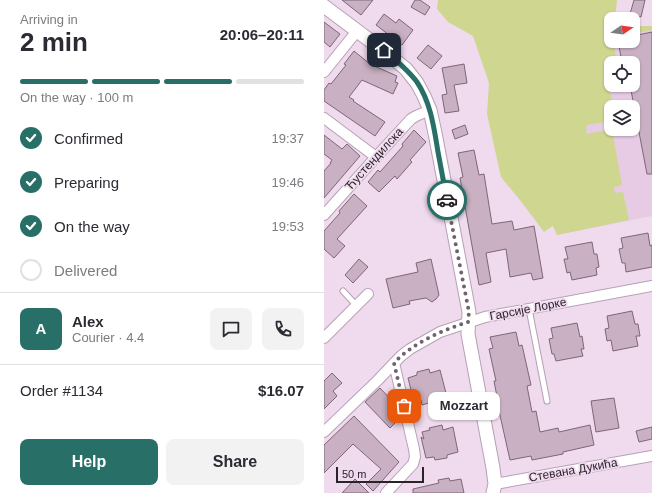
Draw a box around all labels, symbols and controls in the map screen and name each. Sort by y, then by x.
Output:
text: Arriving in [20,12,78,27]
north arrow [604,12,640,48]
map controls [604,12,640,136]
text: 20:06–20:11 [220,26,304,43]
text: 2 min [20,27,88,57]
pin [367,33,401,67]
icon: home [373,39,395,61]
button: locate [604,56,640,92]
text: On the way · 100 m [20,90,133,105]
button: layers [604,100,640,136]
street label: Ћустендилска [342,124,406,193]
icon: check [20,127,42,149]
text: Confirmed [54,130,123,147]
text: 19:37 [271,131,304,146]
icon: check [20,171,42,193]
text: Preparing [54,174,119,191]
text: 19:46 [271,175,304,190]
courier [427,180,467,220]
icon: car [436,189,458,211]
icon: check [20,215,42,237]
text: On the way [54,218,130,235]
text: 19:53 [271,219,304,234]
text: Delivered [54,262,117,279]
street label: Гарсије Лорке [488,295,568,323]
button: chat [210,308,252,350]
button: phone [262,308,304,350]
text: Alex [72,313,104,330]
text: A [36,320,46,337]
text: Courier · 4.4 [72,330,144,345]
text: Order #1134 [20,382,103,399]
text: $16.07 [258,382,304,399]
pin [387,389,421,423]
callout: Mozzart [428,392,500,420]
icon: bag [393,395,415,417]
text: Mozzart [440,398,488,413]
button: Help [20,439,158,485]
button: Share [166,439,304,485]
street label: Стевана Дукића [527,455,619,485]
scale bar [336,465,424,484]
text: 50 m [342,468,366,480]

